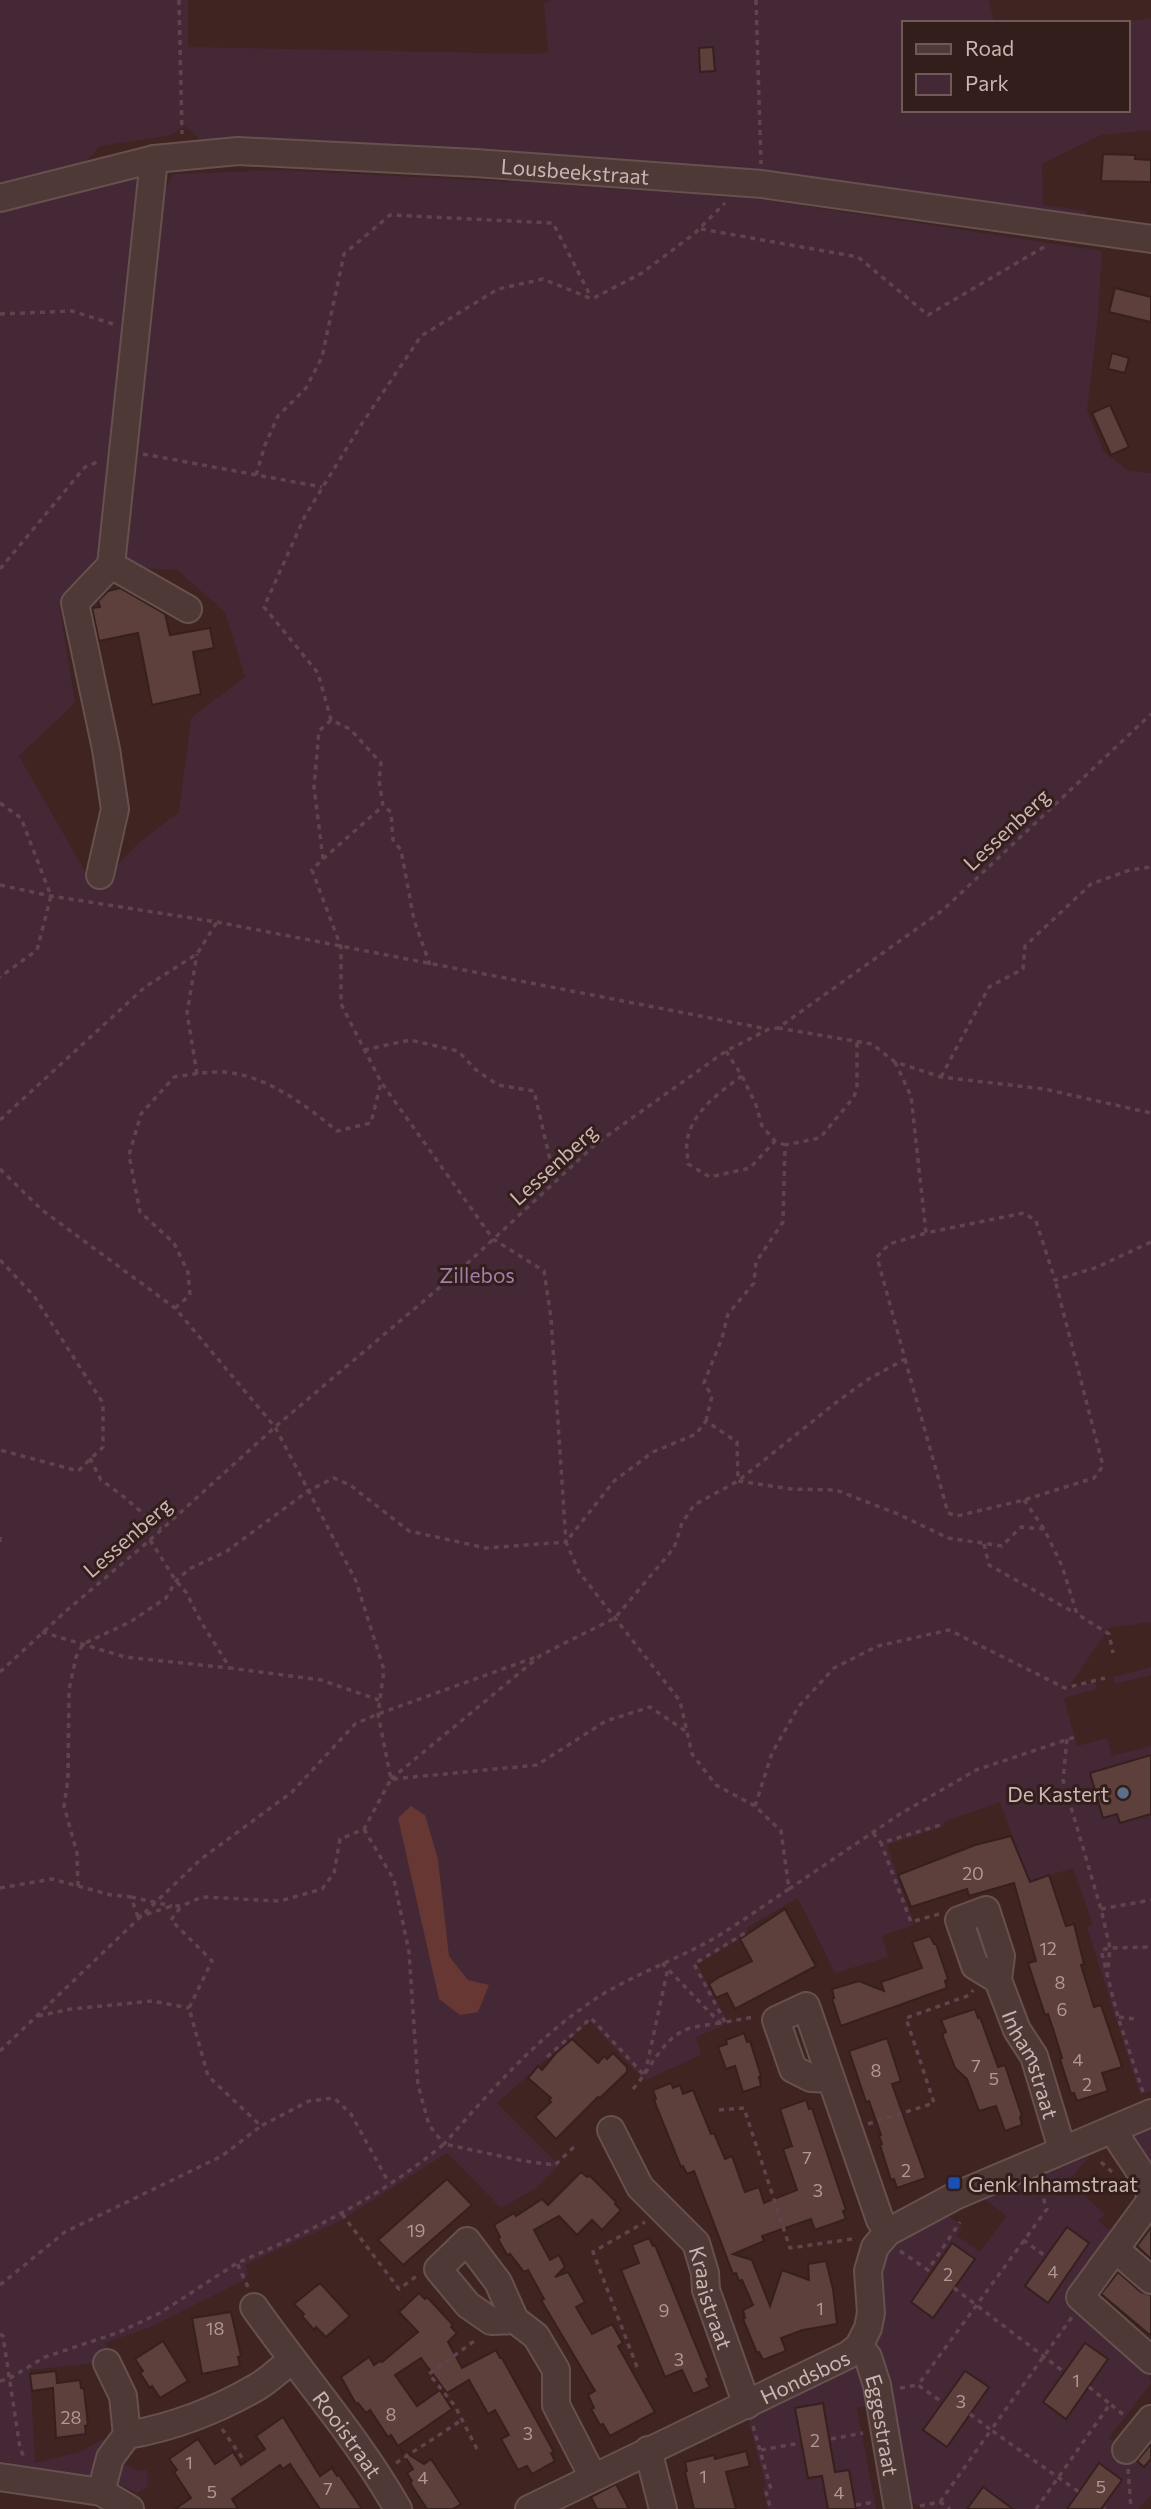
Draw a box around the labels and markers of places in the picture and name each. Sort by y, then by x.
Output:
place label: De Kastert [1007,1781,1109,1806]
marker: De Kastert [1115,1785,1131,1801]
place label: Genk Inhamstraat [968,2171,1138,2196]
marker: Genk Inhamstraat [946,2175,962,2191]

